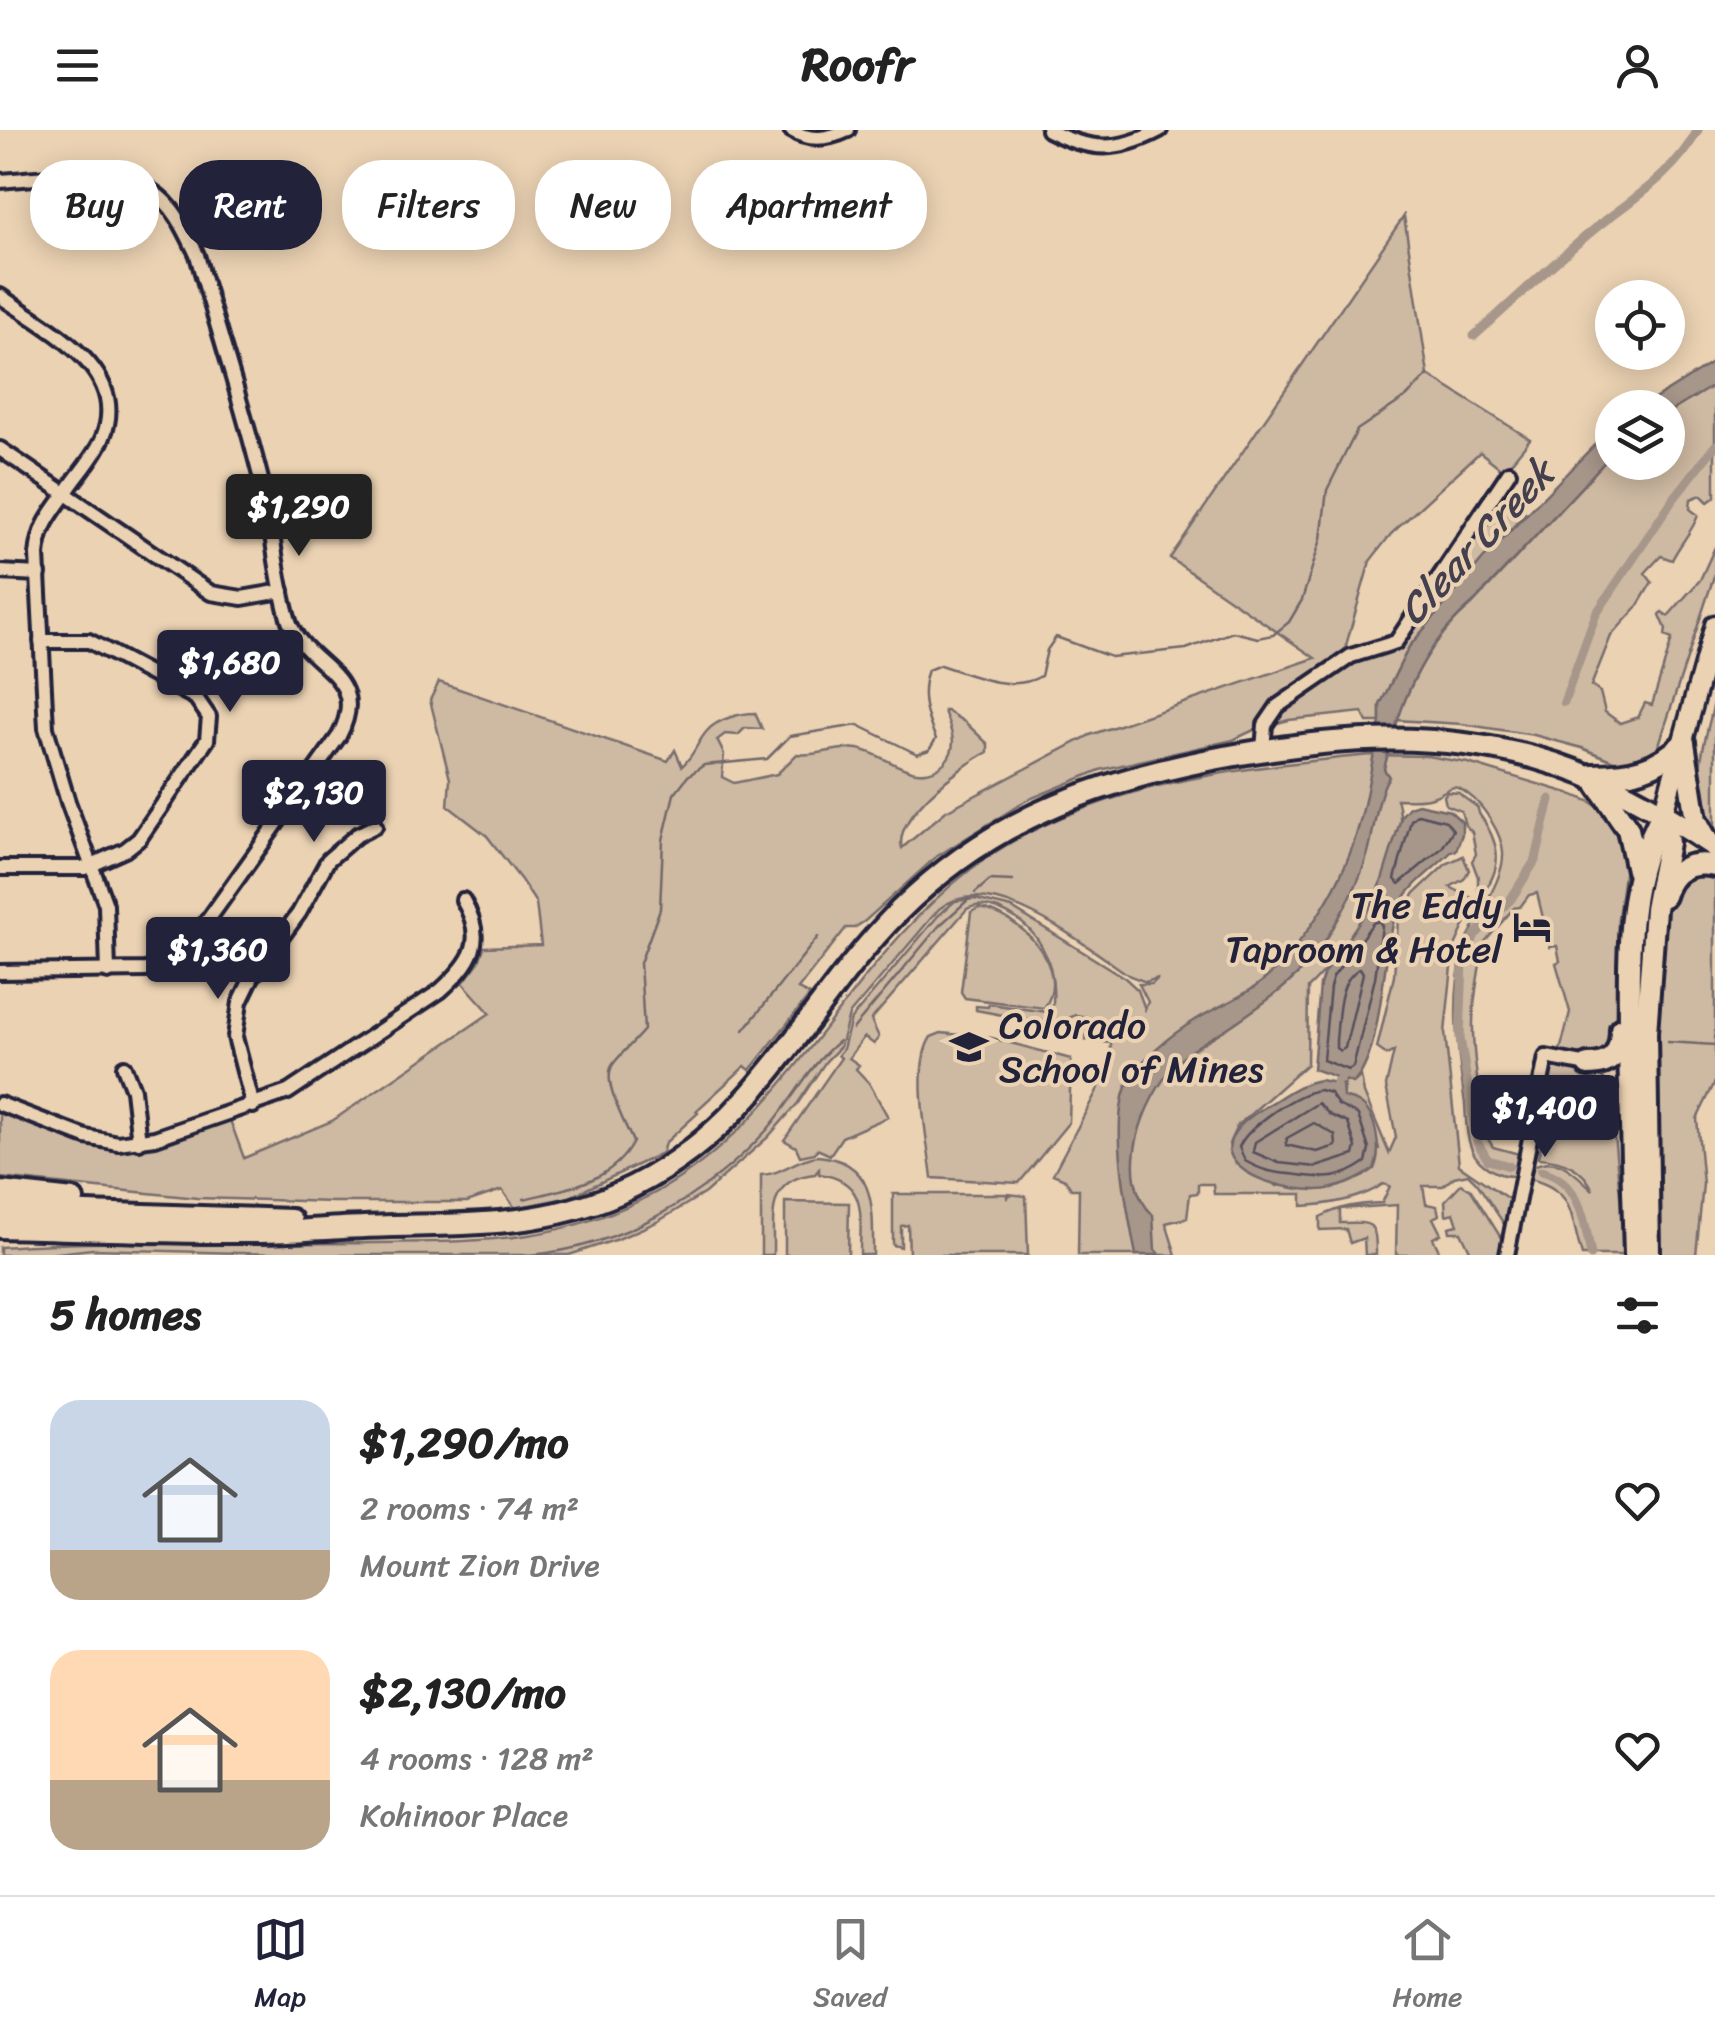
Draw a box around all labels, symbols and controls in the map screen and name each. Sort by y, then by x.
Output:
text: Roofr [802,25,913,105]
icon: menu [50,38,105,93]
icon: person [1610,38,1665,93]
chip: Buy [30,160,159,250]
chip: Rent [179,160,322,250]
chip: Filters [342,160,515,250]
chip: New [535,160,671,250]
chip: Apartment [691,160,927,250]
map controls [1595,280,1685,480]
button: locate [1595,280,1685,370]
button: layers [1595,390,1685,480]
water label: Clear Creek [1380,439,1576,642]
pin: $1,290 [218,474,380,559]
text: $1,290 [248,478,350,535]
pin: $1,680 [149,630,311,715]
text: $1,680 [179,634,281,691]
pin: $2,130 [233,760,395,845]
text: $2,130 [264,764,364,821]
place label: The Eddy Taproom & Hotel [1225,872,1503,983]
hotel icon: The Eddy Taproom & Hotel [1511,906,1553,948]
pin: $1,360 [137,917,299,1002]
text: $1,360 [168,921,268,978]
place label: Colorado School of Mines [999,992,1264,1103]
school or university icon: Colorado School of Mines [948,1026,990,1068]
pin: $1,400 [1464,1075,1626,1160]
text: $1,400 [1493,1079,1597,1136]
text: 5 homes [50,1278,201,1352]
icon: filters [1610,1288,1665,1343]
text: $1,290/mo [360,1406,569,1480]
icon: home [130,1440,250,1560]
icon: heart [1610,1473,1665,1528]
text: 2 rooms · 74 m² [360,1480,579,1537]
text: Mount Zion Drive [360,1537,600,1594]
text: $2,130/mo [360,1656,566,1730]
icon: home [130,1690,250,1810]
icon: heart [1610,1723,1665,1778]
text: 4 rooms · 128 m² [360,1730,594,1787]
text: Kohinoor Place [360,1787,568,1844]
tab: Map [253,1912,308,2021]
tab: Saved [813,1912,887,2021]
tab: Home [1392,1912,1462,2021]

